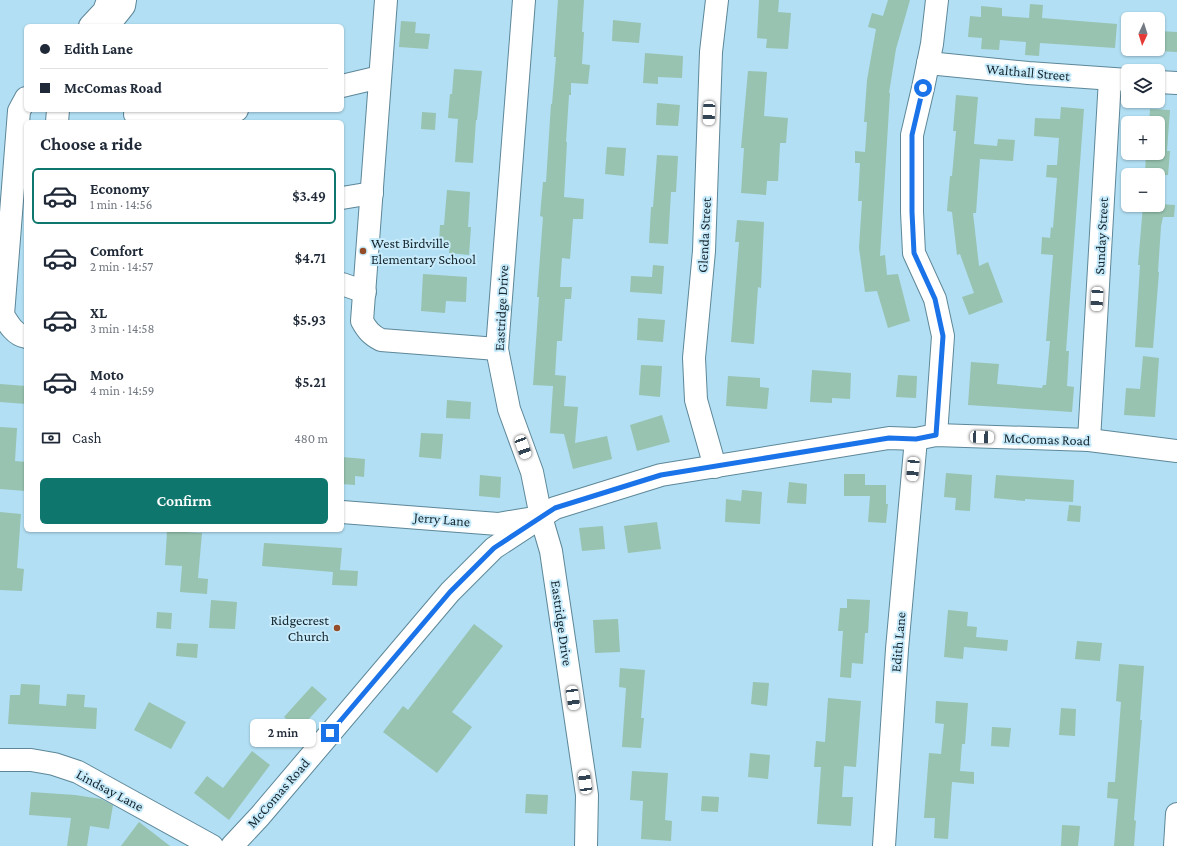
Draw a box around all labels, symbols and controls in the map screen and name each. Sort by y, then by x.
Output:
north arrow [1121,12,1165,56]
map controls [1121,12,1165,212]
text: Edith Lane [64,41,133,57]
street label: Walthall Street [986,60,1071,84]
button: layers [1121,64,1165,108]
route start [914,79,932,97]
text: McComas Road [64,80,162,96]
car [703,101,715,125]
button: + [1121,116,1165,160]
text: Choose a ride [40,134,142,154]
button: − [1121,168,1165,212]
icon: car [42,178,78,214]
text: Economy [90,181,149,197]
text: $3.49 [292,188,326,204]
text: 1 min · 14:56 [90,197,152,212]
street label: Glenda Street [694,197,714,273]
street label: Sunday Street [1091,197,1111,275]
place label: West Birdville Elementary School [371,235,476,267]
icon: car [42,240,78,276]
text: Comfort [90,243,144,259]
marker: West Birdville Elementary School [358,246,368,256]
text: $4.71 [295,250,326,266]
text: 2 min · 14:57 [90,259,153,274]
street label: Eastridge Drive [491,265,511,351]
car [1090,287,1104,311]
icon: car [42,302,78,338]
text: XL [90,305,107,321]
text: $5.93 [293,312,326,328]
text: 3 min · 14:58 [90,321,155,336]
icon: car [42,364,78,400]
text: Moto [90,367,124,383]
text: $5.21 [295,374,326,390]
text: 4 min · 14:59 [90,383,154,398]
icon: cash [40,427,62,449]
street label: McComas Road [1003,429,1091,449]
text: Cash [72,430,102,446]
text: 480 m [294,431,328,446]
car [970,431,994,443]
car [513,434,533,460]
car [906,457,920,481]
button: Confirm [40,478,328,524]
street label: Jerry Lane [411,508,471,529]
street label: Eastridge Drive [548,579,576,667]
street label: Edith Lane [887,611,909,673]
place label: Ridgecrest Church [271,612,329,644]
marker: Ridgecrest Church [332,623,342,633]
car [565,685,581,711]
callout: 2 min [250,719,316,747]
route end [321,724,339,742]
text: 2 min [268,725,298,740]
street label: McComas Road [243,755,313,831]
street label: Lindsay Lane [74,766,146,814]
car [577,769,593,795]

